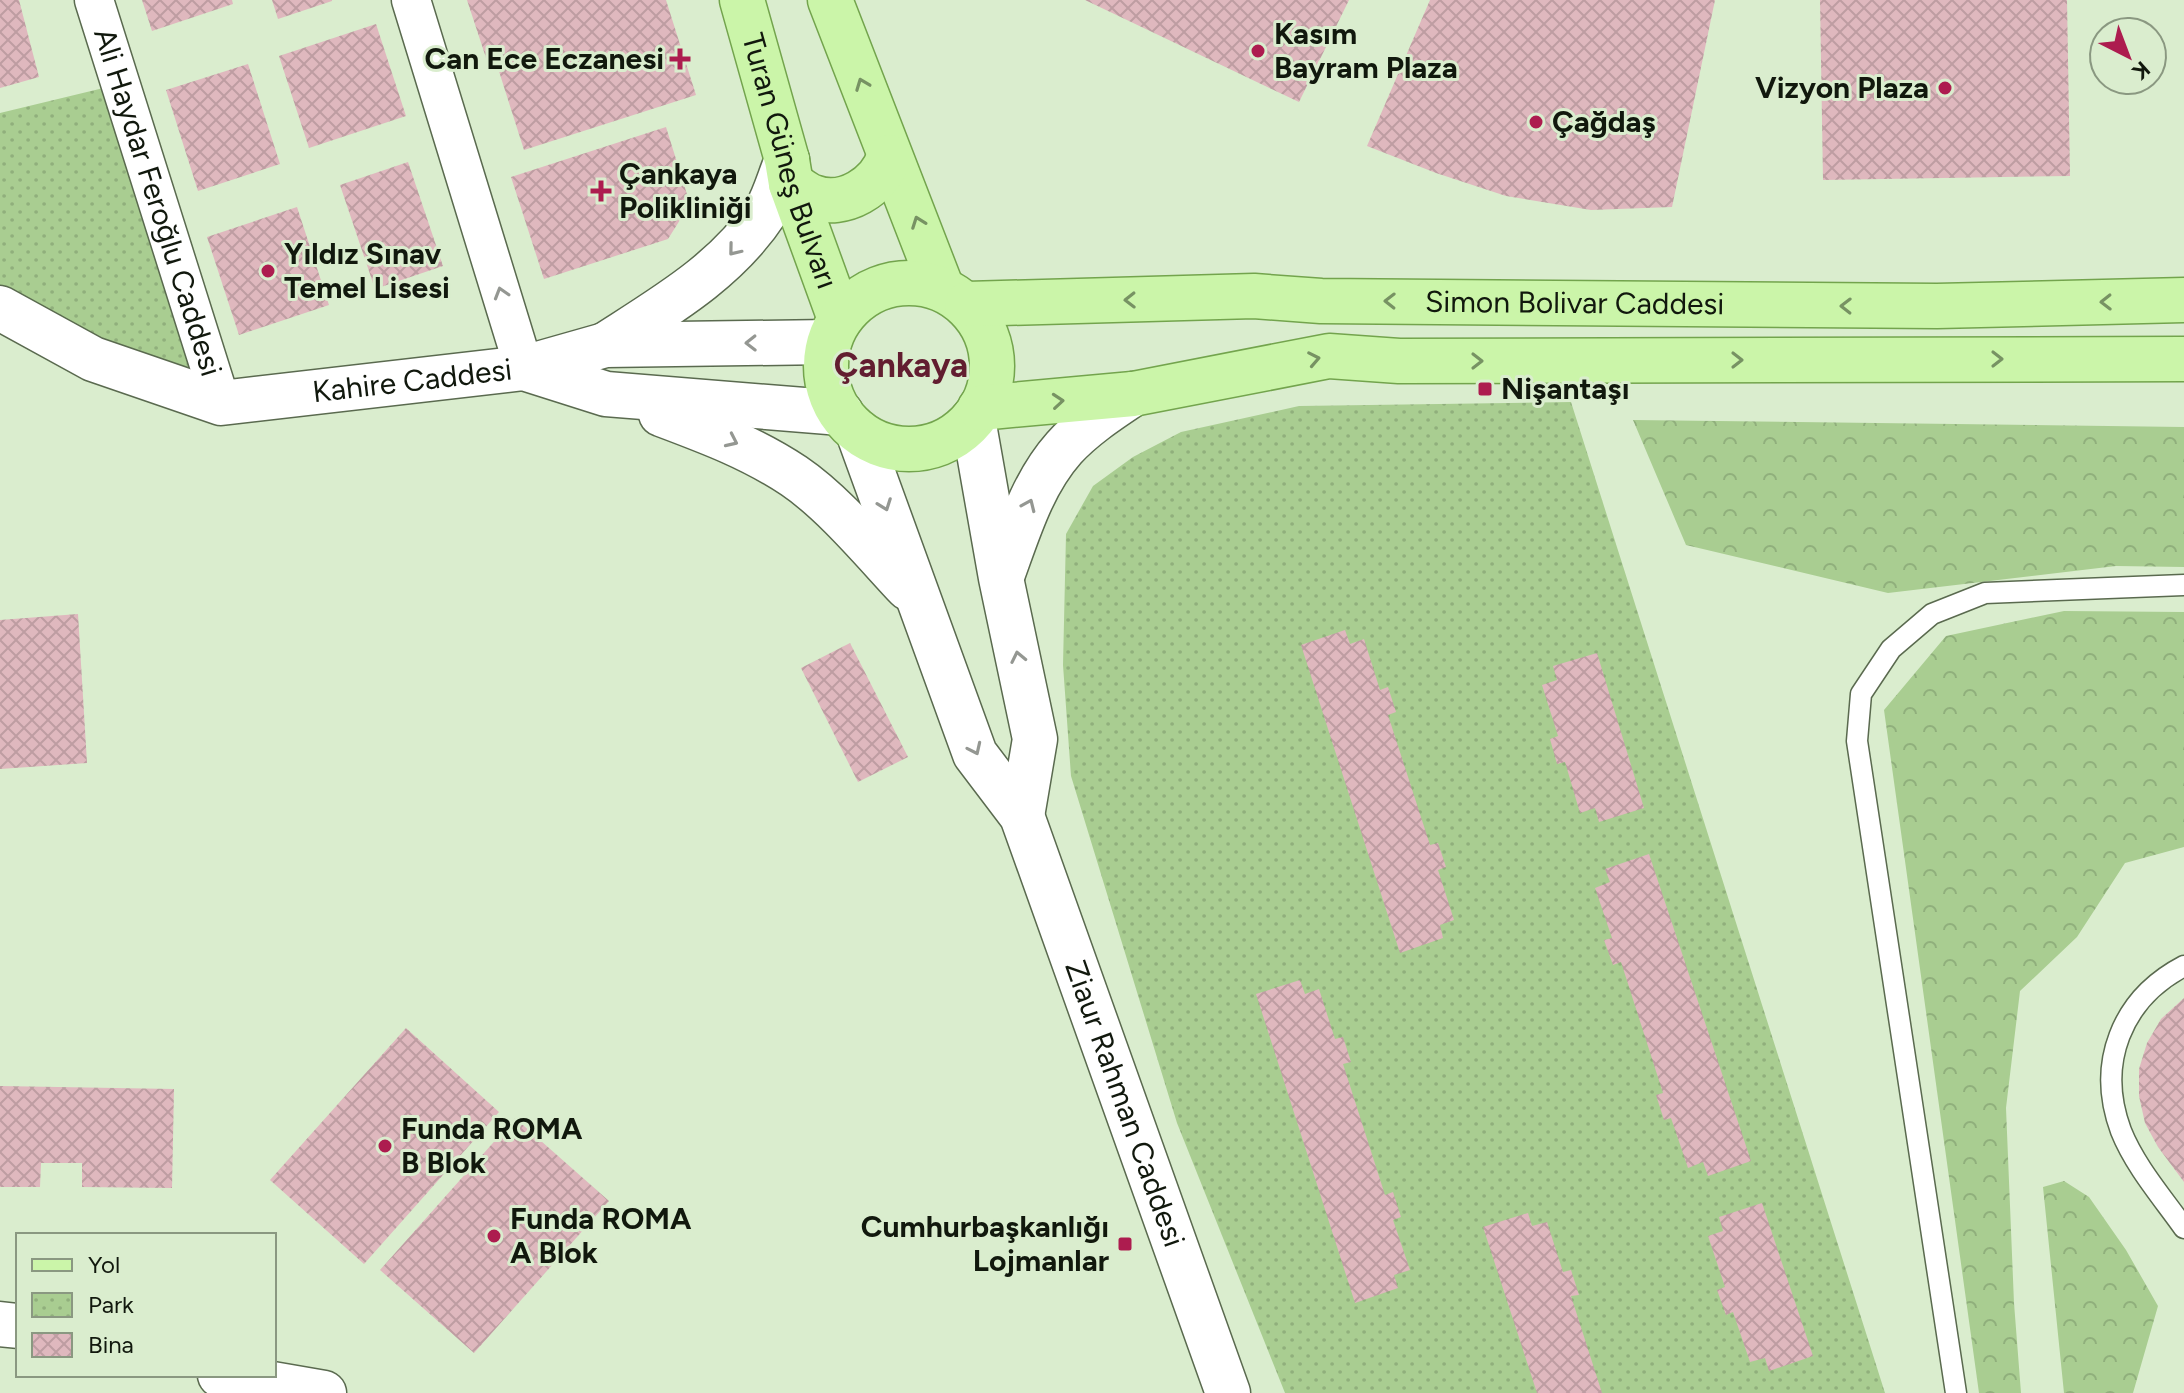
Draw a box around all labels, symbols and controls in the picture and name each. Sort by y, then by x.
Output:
place label: Kasım Bayram Plaza [1274,15,1458,86]
north arrow [2088,16,2168,96]
street label: Ali Haydar Feroğlu Caddesi [86,23,230,381]
street label: Turan Güneş Bulvarı [734,29,846,294]
place label: Can Ece Eczanesi [424,40,664,77]
marker: Kasım Bayram Plaza [1249,42,1267,60]
marker: Can Ece Eczanesi [671,50,689,68]
text: K [2126,56,2156,86]
place label: Vizyon Plaza [1755,69,1929,106]
one-way arrow [855,78,871,92]
marker: Vizyon Plaza [1936,79,1954,97]
place label: Çağdaş [1552,103,1656,140]
marker: Çağdaş [1527,113,1545,131]
place label: Çankaya Polikliniği [619,155,752,226]
marker: Çankaya Polikliniği [590,180,612,202]
one-way arrow [911,216,927,230]
place label: Yıldız Sınav Temel Lisesi [284,235,450,306]
one-way arrow [730,241,744,256]
marker: Yıldız Sınav Temel Lisesi [259,262,277,280]
street label: Simon Bolivar Caddesi [1425,283,1725,322]
one-way arrow [494,287,510,301]
one-way arrow [1123,291,1136,308]
one-way arrow [1383,292,1396,310]
one-way arrow [2099,294,2112,311]
one-way arrow [1839,297,1852,315]
one-way arrow [744,334,757,351]
district label: Çankaya [834,345,968,386]
one-way arrow [1991,350,2004,368]
street label: Kahire Caddesi [311,351,514,410]
one-way arrow [1307,351,1321,368]
one-way arrow [1731,351,1744,369]
one-way arrow [1471,352,1484,370]
place label: Nişantaşı [1501,370,1630,407]
marker: Nişantaşı [1476,380,1494,398]
one-way arrow [1052,393,1065,410]
one-way arrow [724,431,738,447]
one-way arrow [875,497,892,511]
one-way arrow [1019,499,1035,513]
one-way arrow [1010,650,1027,664]
one-way arrow [965,740,981,755]
street label: Ziaur Rahman Caddesi [1057,956,1193,1252]
place label: Funda ROMA B Blok [401,1110,583,1181]
marker: Funda ROMA B Blok [376,1137,394,1155]
place label: Funda ROMA A Blok [510,1200,692,1271]
place label: Cumhurbaşkanlığı Lojmanlar [861,1208,1109,1279]
marker: Funda ROMA A Blok [485,1227,503,1245]
legend [16,1233,276,1377]
marker: Cumhurbaşkanlığı Lojmanlar [1116,1235,1134,1253]
text: Yol [88,1250,120,1279]
text: Park [88,1290,134,1319]
text: Bina [88,1330,134,1359]

